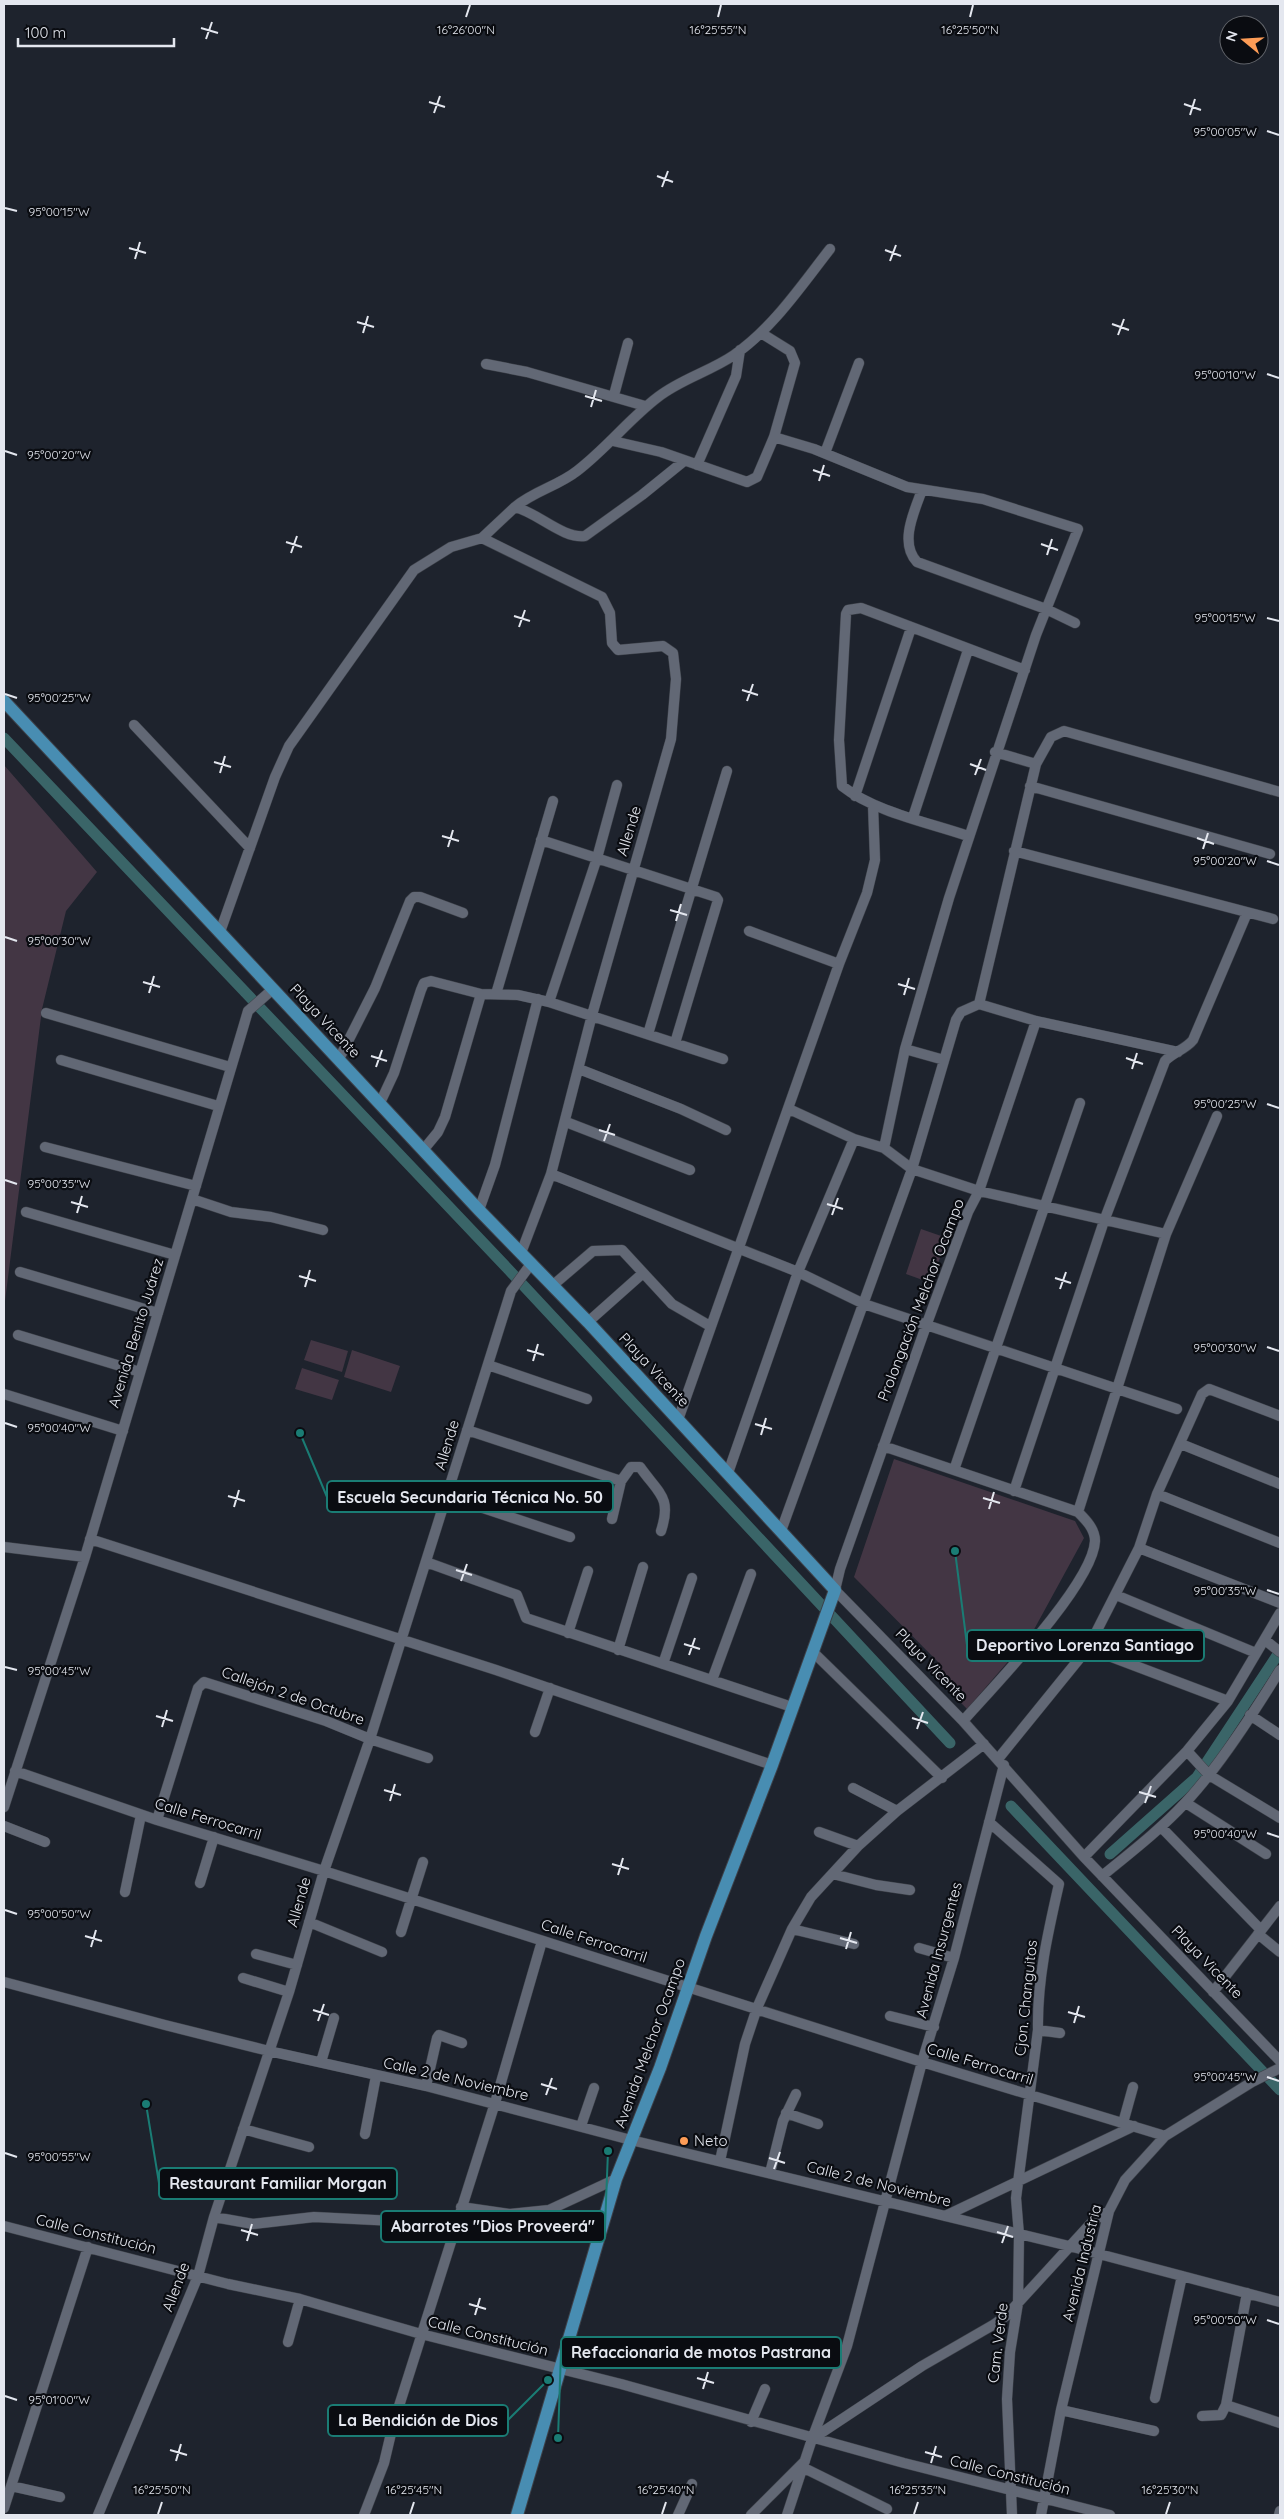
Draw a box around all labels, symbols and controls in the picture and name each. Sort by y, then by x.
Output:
scale bar [18,15,174,47]
north arrow [1219,15,1269,65]
text: 16°26'00"N [437,22,495,37]
text: 16°25'55"N [690,22,746,37]
text: 16°25'50"N [941,22,999,37]
text: 100 m [25,23,66,42]
text: N [1221,28,1242,44]
text: 95°00'05"W [1193,124,1257,139]
text: 95°00'15"W [29,204,90,219]
text: 95°00'10"W [1194,367,1256,382]
text: 95°00'20"W [27,447,91,462]
text: 95°00'15"W [1195,610,1256,625]
text: 95°00'25"W [27,690,91,705]
street label: Allende [612,804,645,858]
text: 95°00'20"W [1193,853,1257,868]
text: 95°00'30"W [27,933,91,948]
street label: Playa Vicente [286,980,365,1062]
text: 95°00'25"W [1193,1096,1257,1111]
text: 95°00'35"W [28,1176,91,1191]
street label: Prolongación Melchor Ocampo [873,1196,968,1404]
street label: Avenida Benito Juárez [104,1256,167,1410]
street label: Playa Vicente [615,1329,694,1411]
text: 95°00'30"W [1193,1340,1257,1355]
street label: Allende [430,1418,463,1472]
text: 95°00'40"W [27,1420,91,1435]
callout: Escuela Secundaria Técnica No. 50 [327,1481,613,1512]
text: Escuela Secundaria Técnica No. 50 [337,1487,603,1507]
text: 95°00'35"W [1194,1583,1257,1598]
street label: Playa Vicente [892,1624,971,1705]
callout: Deportivo Lorenza Santiago [967,1630,1204,1661]
text: Deportivo Lorenza Santiago [976,1635,1194,1655]
street label: Callejón 2 de Octubre [219,1662,367,1729]
text: 95°00'45"W [28,1663,91,1678]
street label: Calle Ferrocarril [153,1793,264,1844]
text: 95°00'40"W [1193,1826,1257,1841]
street label: Allende [282,1875,315,1929]
street label: Avenida Insurgentes [911,1880,966,2020]
text: 95°00'50"W [27,1906,91,1921]
street label: Calle Ferrocarril [539,1914,650,1967]
street label: Playa Vicente [1168,1921,1247,2002]
street label: Cjon. Changuitos [1010,1939,1041,2057]
street label: Avenida Melchor Ocampo [610,1955,689,2130]
street label: Calle Ferrocarril [925,2038,1036,2089]
street label: Calle 2 de Noviembre [382,2053,531,2104]
text: 95°00'45"W [1194,2069,1257,2084]
place label: Neto [694,2131,727,2150]
marker: Neto [678,2135,690,2147]
text: 95°00'55"W [27,2149,91,2164]
street label: Calle 2 de Noviembre [805,2156,953,2211]
callout: Restaurant Familiar Morgan [159,2168,397,2199]
text: Restaurant Familiar Morgan [169,2173,387,2193]
street label: Avenida Industria [1058,2202,1105,2324]
street label: Calle Constitución [34,2209,158,2258]
callout: Abarrotes "Dios Proveerá" [381,2211,605,2242]
text: Abarrotes "Dios Proveerá" [391,2216,595,2236]
street label: Allende [157,2260,194,2314]
street label: Cam. Verde [983,2302,1012,2384]
street label: Calle Constitución [426,2311,550,2360]
text: 95°00'50"W [1193,2312,1257,2327]
callout: Refaccionaria de motos Pastrana [561,2337,841,2368]
text: Refaccionaria de motos Pastrana [571,2342,831,2362]
text: 95°01'00"W [28,2392,90,2407]
callout: La Bendición de Dios [328,2405,508,2436]
text: La Bendición de Dios [338,2410,498,2430]
street label: Calle Constitución [948,2450,1072,2499]
text: 16°25'50"N [133,2482,191,2497]
text: 16°25'45"N [386,2482,442,2497]
text: 16°25'40"N [637,2482,695,2497]
text: 16°25'35"N [890,2482,946,2497]
text: 16°25'30"N [1141,2482,1199,2497]

